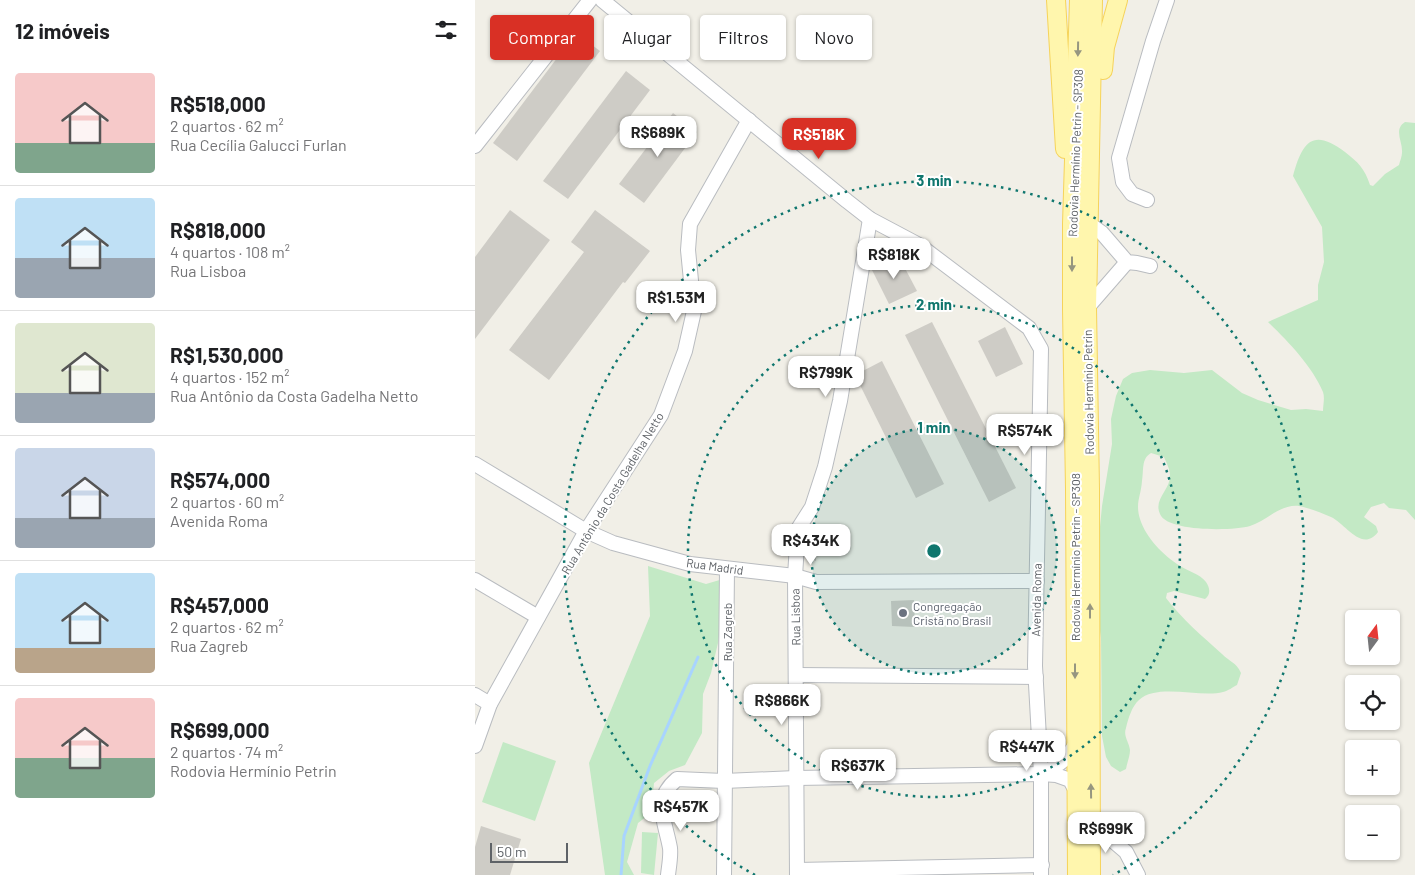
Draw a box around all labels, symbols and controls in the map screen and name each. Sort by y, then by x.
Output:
chip: Comprar [490,15,594,60]
chip: Alugar [604,15,690,60]
chip: Filtros [700,15,786,60]
chip: Novo [796,15,872,60]
icon: filters [432,16,460,44]
text: 12 imóveis [15,18,110,43]
one-way arrow [1074,41,1082,57]
street label: Rodovia Hermínio Petrin - SP308 [1065,69,1085,237]
text: R$518,000 [170,91,266,116]
icon: home [55,93,115,153]
text: 2 quartos · 62 m² [170,116,284,135]
pin: R$689K [617,116,699,158]
pin: R$518K [778,118,860,160]
text: R$689K [631,122,685,141]
text: R$518K [793,124,845,143]
text: Rua Cecília Galucci Furlan [170,135,347,154]
text: 3 min [916,171,952,189]
text: R$818,000 [170,217,266,242]
icon: home [55,218,115,278]
pin: R$818K [853,238,935,280]
text: 4 quartos · 108 m² [170,242,290,261]
text: R$818K [868,244,920,263]
one-way arrow [1068,256,1076,272]
text: Rua Lisboa [170,261,246,280]
pin: R$1.53M [630,280,722,323]
text: R$1.53M [647,287,705,306]
text: 2 min [916,295,952,313]
street label: Rodovia Hermínio Petrin [1080,329,1096,455]
text: R$1,530,000 [170,342,283,367]
icon: home [55,343,115,403]
pin: R$799K [785,356,867,398]
text: R$799K [799,362,853,381]
text: 4 quartos · 152 m² [170,367,289,386]
text: Rua Antônio da Costa Gadelha Netto [170,386,418,405]
street label: Rua Antônio da Costa Gadelha Netto [558,410,666,576]
pin: R$574K [984,414,1066,456]
text: 1 min [918,418,950,436]
text: R$574K [997,420,1053,439]
text: R$574,000 [170,467,270,492]
icon: home [55,468,115,528]
street label: Rodovia Hermínio Petrin - SP308 [1068,473,1082,641]
text: 2 quartos · 60 m² [170,492,284,511]
text: Avenida Roma [170,511,268,530]
pin: R$434K [770,524,852,566]
text: R$434K [783,530,840,549]
centre of rings [925,542,943,560]
street label: Rua Madrid [686,555,744,577]
street label: Avenida Roma [1028,563,1044,637]
street label: Rua Lisboa [788,588,802,646]
text: R$457,000 [170,592,269,617]
icon: home [55,593,115,653]
place label: Congregação Cristã no Brasil [913,599,991,627]
street label: Rua Zagreb [720,603,734,661]
one-way arrow [1086,603,1094,619]
marker: Congregação Cristã no Brasil [897,607,909,619]
north arrow [1345,610,1400,665]
map controls [1345,610,1400,860]
text: 2 quartos · 62 m² [170,617,284,636]
text: Rua Zagreb [170,636,248,655]
one-way arrow [1071,663,1079,679]
button: locate [1345,675,1400,730]
pin: R$866K [741,684,823,726]
text: R$866K [755,690,809,709]
text: R$699,000 [170,717,269,742]
icon: home [55,718,115,778]
pin: R$447K [986,730,1068,772]
text: R$447K [999,736,1055,755]
button: + [1345,740,1400,795]
text: 2 quartos · 74 m² [170,742,283,761]
pin: R$637K [817,748,899,791]
text: R$637K [831,755,885,774]
text: Rodovia Hermínio Petrin [170,761,337,780]
one-way arrow [1087,783,1095,799]
pin: R$457K [640,790,722,832]
text: R$457K [653,796,709,815]
button: − [1345,805,1400,860]
pin: R$699K [1065,812,1147,854]
text: R$699K [1079,818,1133,837]
scale bar [490,840,567,863]
text: 50 m [497,843,526,860]

